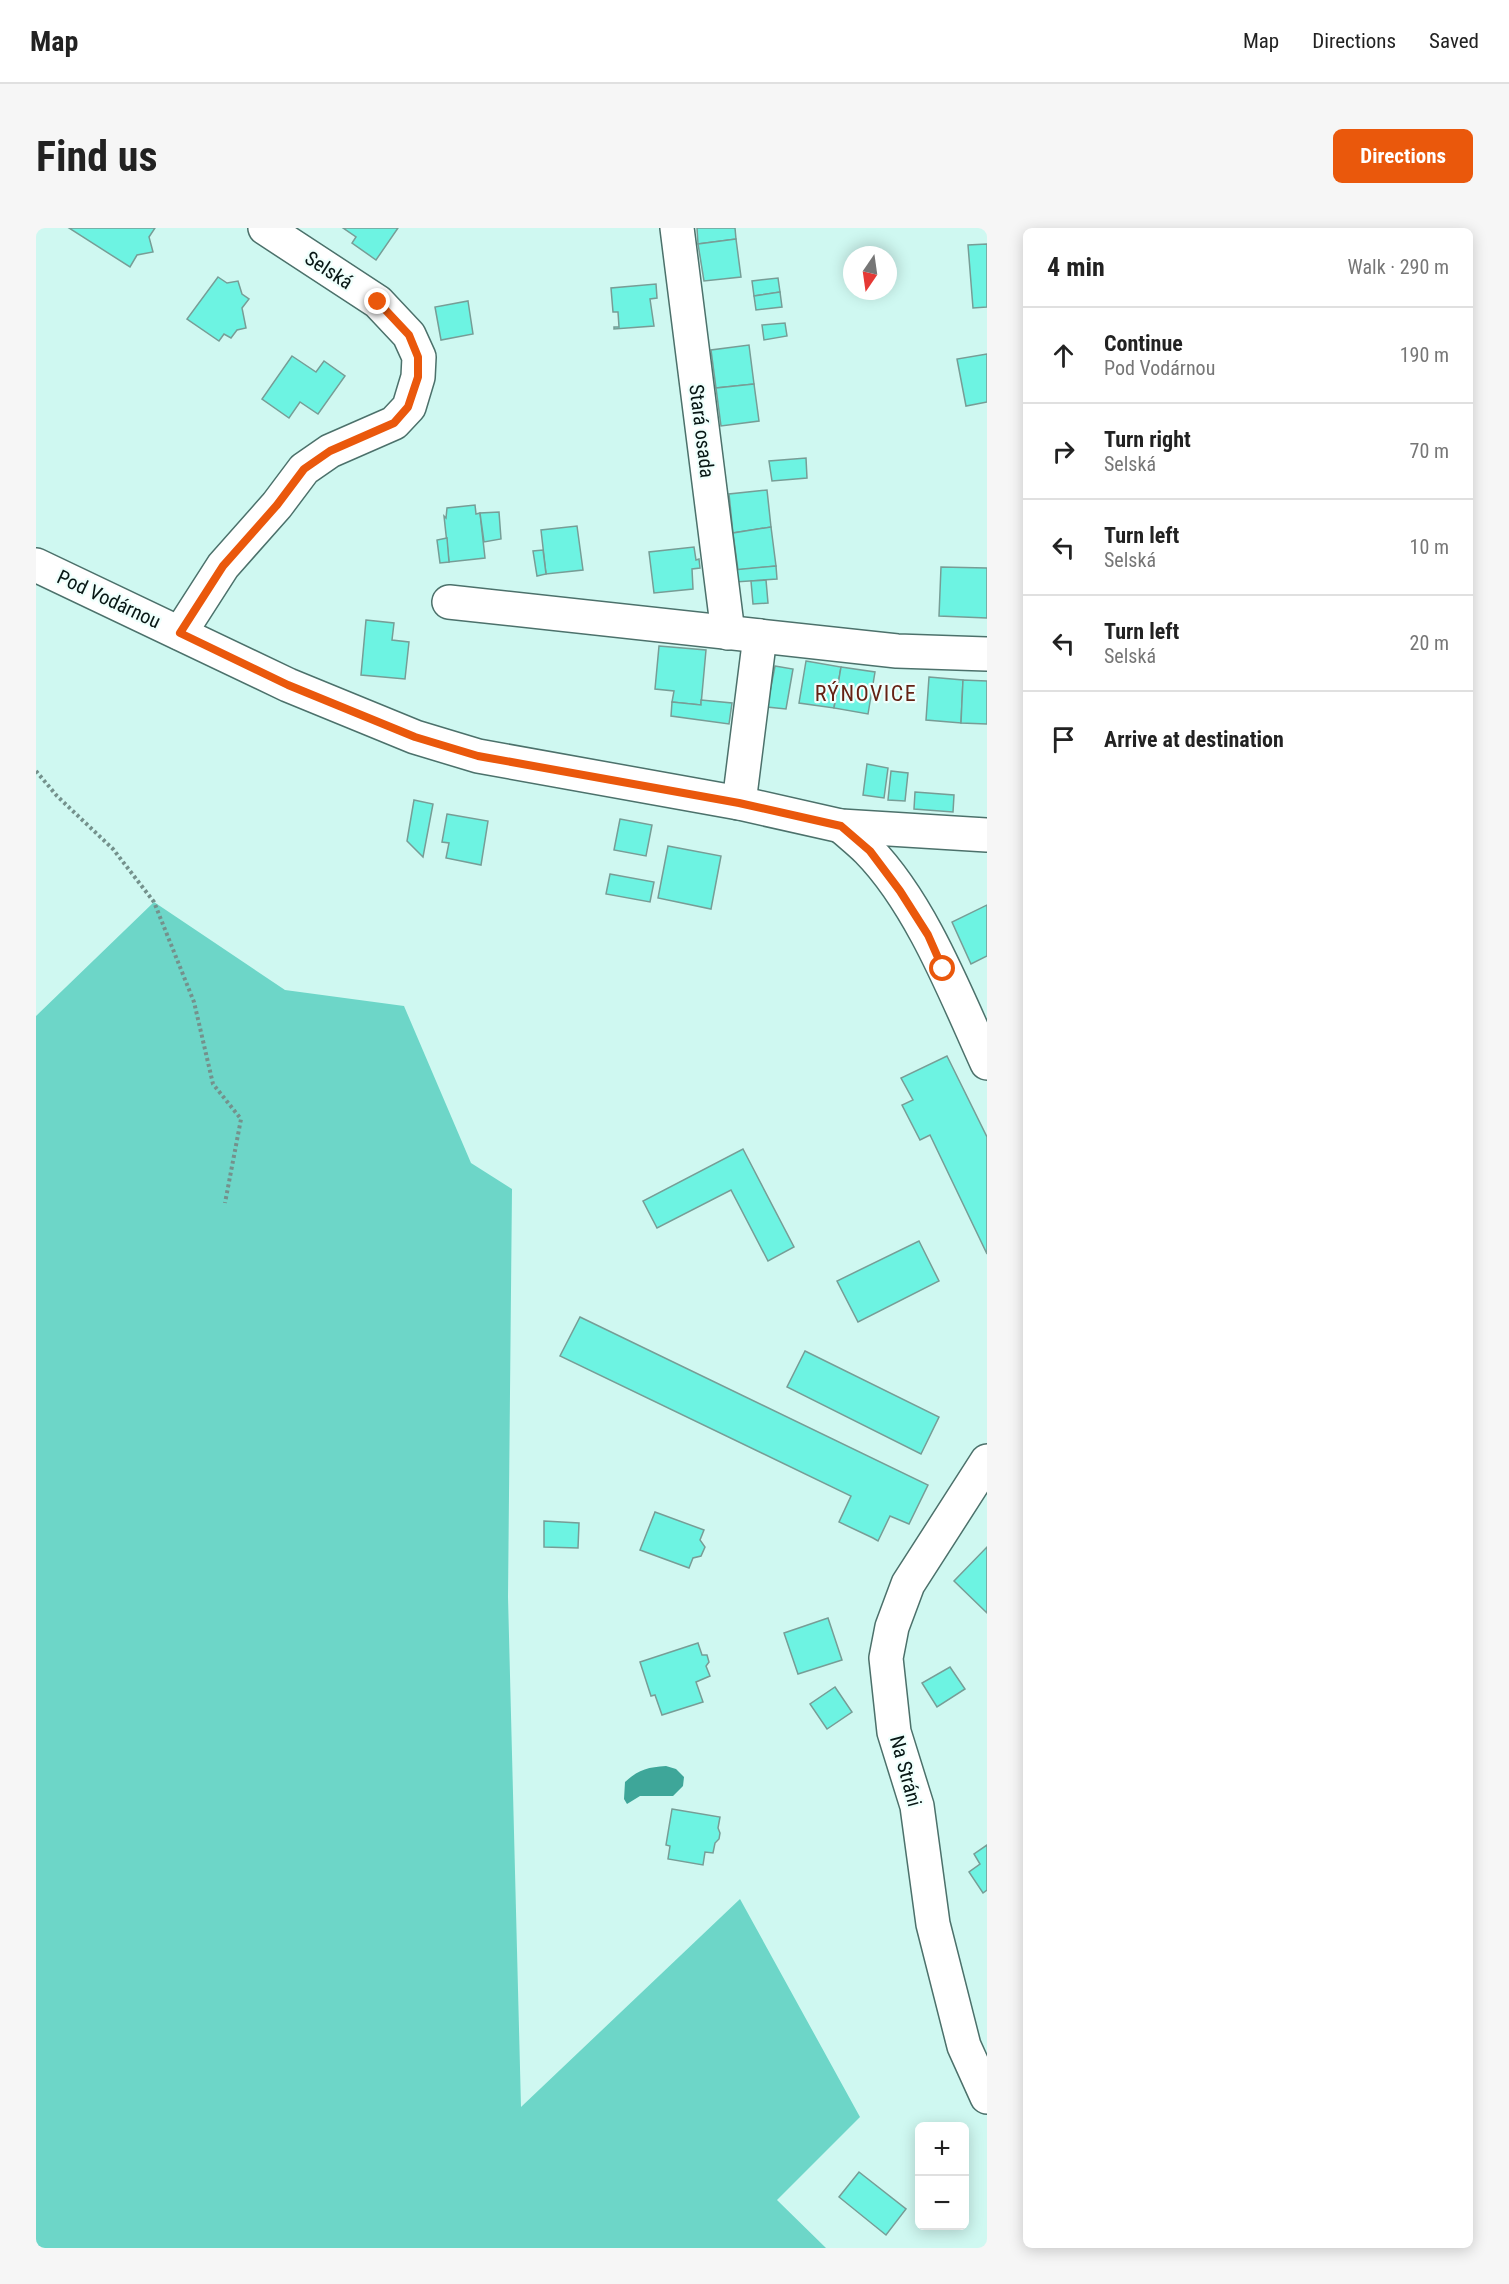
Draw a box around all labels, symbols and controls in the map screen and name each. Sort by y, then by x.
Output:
text: Map [30,25,78,58]
text: Map [1243,29,1279,53]
text: Directions [1312,29,1396,53]
text: Saved [1429,29,1479,53]
button: Directions [1333,129,1473,183]
text: Find us [36,132,157,181]
street label: Selská [301,246,357,294]
north arrow [843,246,897,300]
text: 4 min [1047,252,1105,282]
text: Walk · 290 m [1348,255,1449,279]
route end [364,288,390,314]
text: Continue [1104,331,1183,356]
icon: ahead [1047,339,1080,372]
text: 190 m [1400,343,1449,367]
text: Pod Vodárnou [1104,356,1215,380]
street label: Stará osada [684,383,720,479]
text: Turn right [1104,427,1191,452]
icon: right [1047,435,1080,468]
text: 70 m [1410,439,1449,463]
text: Selská [1104,452,1156,476]
text: Turn left [1104,523,1179,548]
icon: left [1047,531,1080,564]
text: 10 m [1410,535,1449,559]
text: Selská [1104,548,1156,572]
street label: Pod Vodárnou [53,565,165,633]
text: Turn left [1104,619,1179,644]
icon: left [1047,627,1080,660]
text: 20 m [1410,631,1449,655]
text: Selská [1104,644,1156,668]
district label: RÝNOVICE [815,681,917,706]
icon: arrive [1047,723,1080,756]
text: Arrive at destination [1104,727,1284,752]
route start [929,955,955,981]
street label: Na Stráni [885,1733,927,1809]
map controls [915,2122,969,2230]
button: + [915,2122,969,2176]
button: − [915,2176,969,2230]

